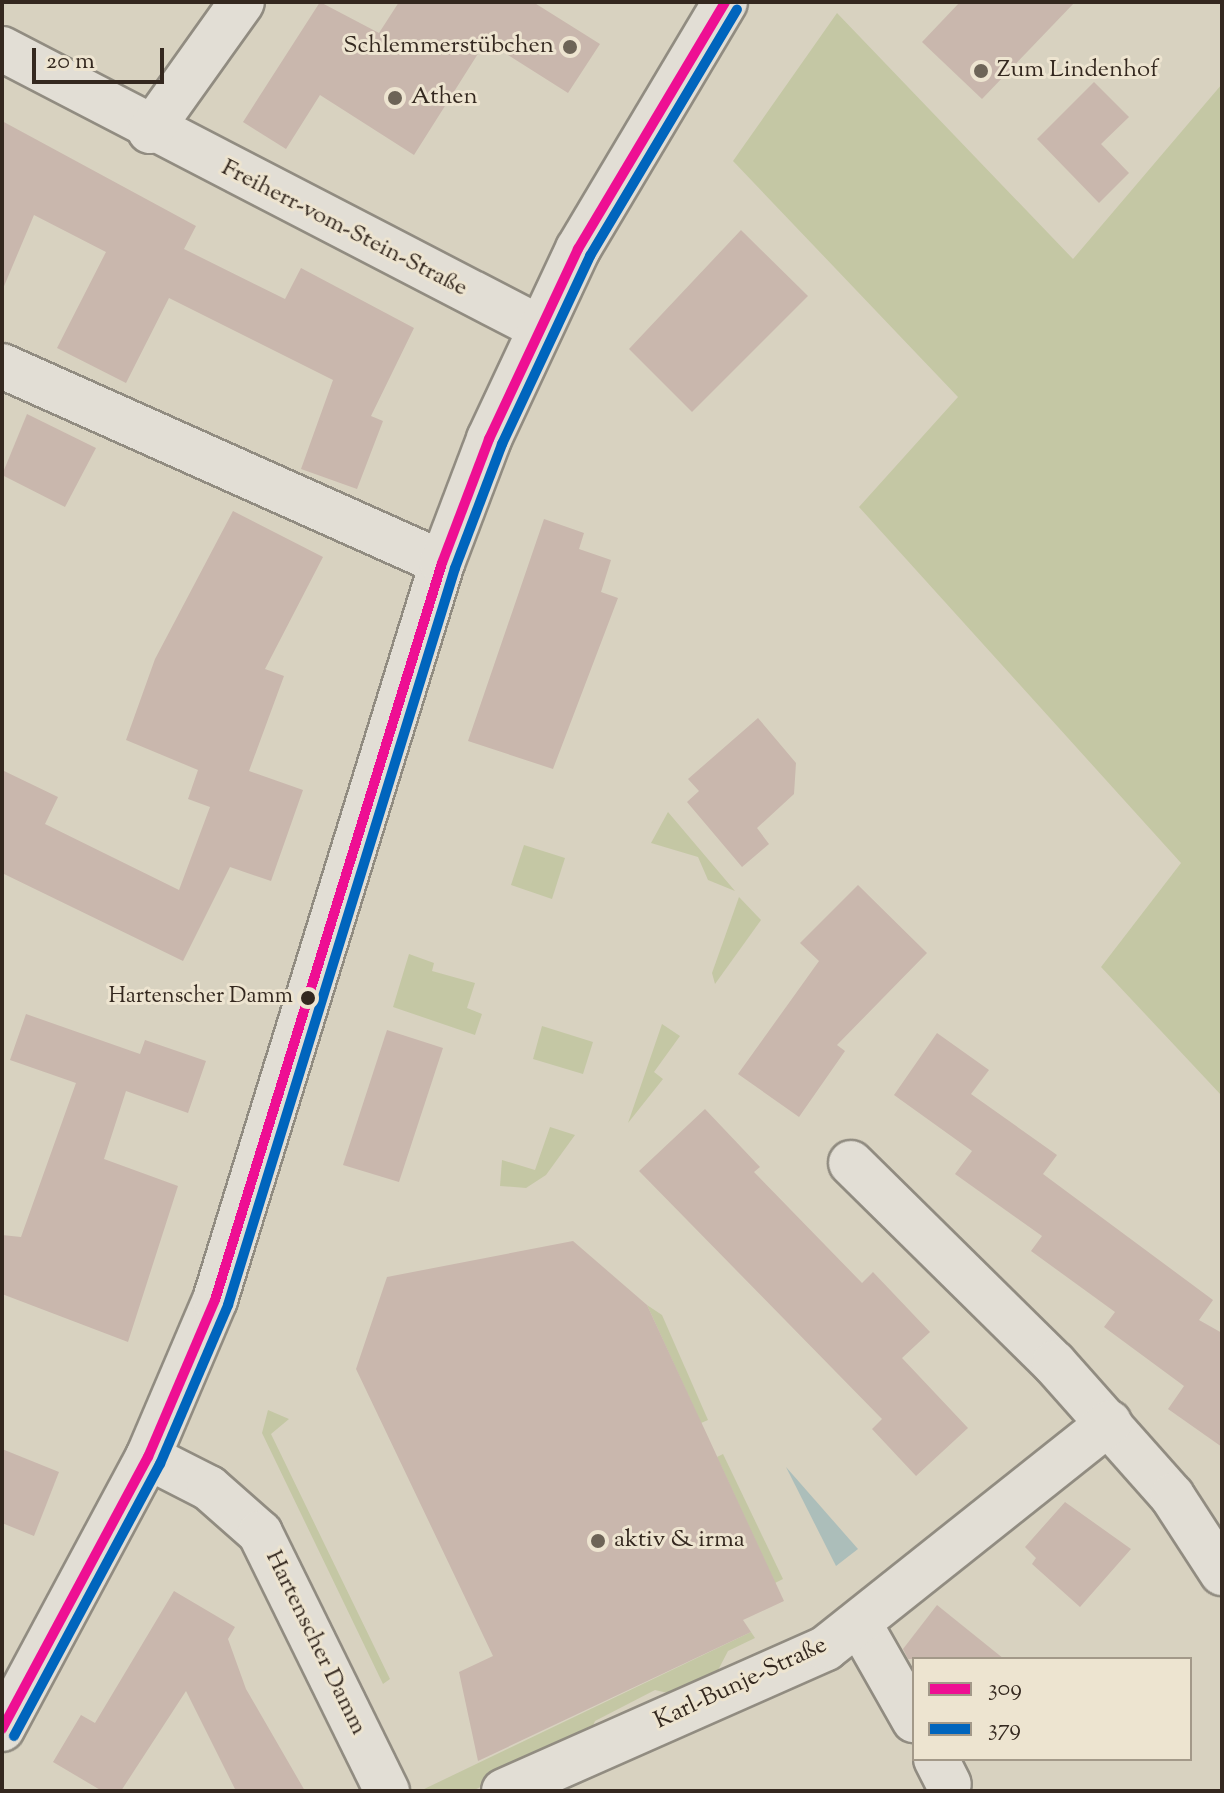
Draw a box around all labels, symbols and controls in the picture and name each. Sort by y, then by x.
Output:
scale bar [36,32,168,82]
place label: Schlemmerstübchen [343,33,554,61]
marker: Schlemmerstübchen [561,38,579,56]
text: 20 m [46,45,95,79]
place label: Zum Lindenhof [997,57,1158,85]
marker: Zum Lindenhof [972,62,990,80]
place label: Athen [411,84,478,112]
marker: Athen [386,89,404,107]
street label: Freiherr-vom-Stein-Straße [216,154,472,304]
place label: Hartenscher Damm [108,985,293,1011]
marker: Hartenscher Damm [300,990,316,1006]
place label: aktiv & irma [614,1527,745,1555]
marker: aktiv & irma [589,1532,607,1550]
street label: Hartenscher Damm [258,1546,372,1740]
street label: Karl-Bunje-Straße [650,1631,832,1737]
legend [912,1657,1192,1761]
text: 309 [988,1672,1022,1706]
text: 379 [988,1712,1021,1746]

